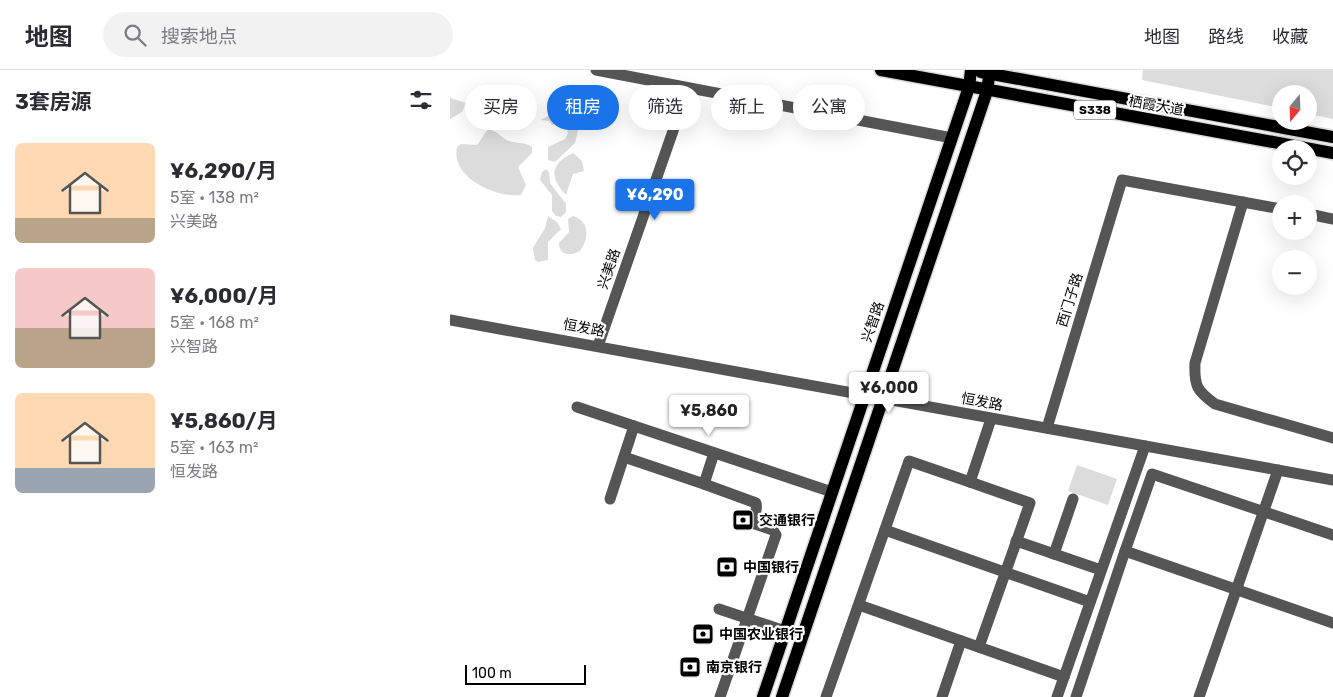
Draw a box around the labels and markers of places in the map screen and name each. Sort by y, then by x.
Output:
pin: ¥6,290 [614,178,696,221]
pin: ¥6,000 [848,372,930,414]
pin: ¥5,860 [668,394,750,437]
bank icon: 交通银行 [731,508,755,532]
place label: 交通银行 [759,512,815,529]
bank icon: 中国银行 [715,555,739,579]
place label: 中国银行 [743,559,799,576]
bank icon: 中国农业银行 [691,622,715,646]
place label: 中国农业银行 [719,626,803,643]
bank icon: 南京银行 [678,655,702,679]
place label: 南京银行 [706,659,762,676]

